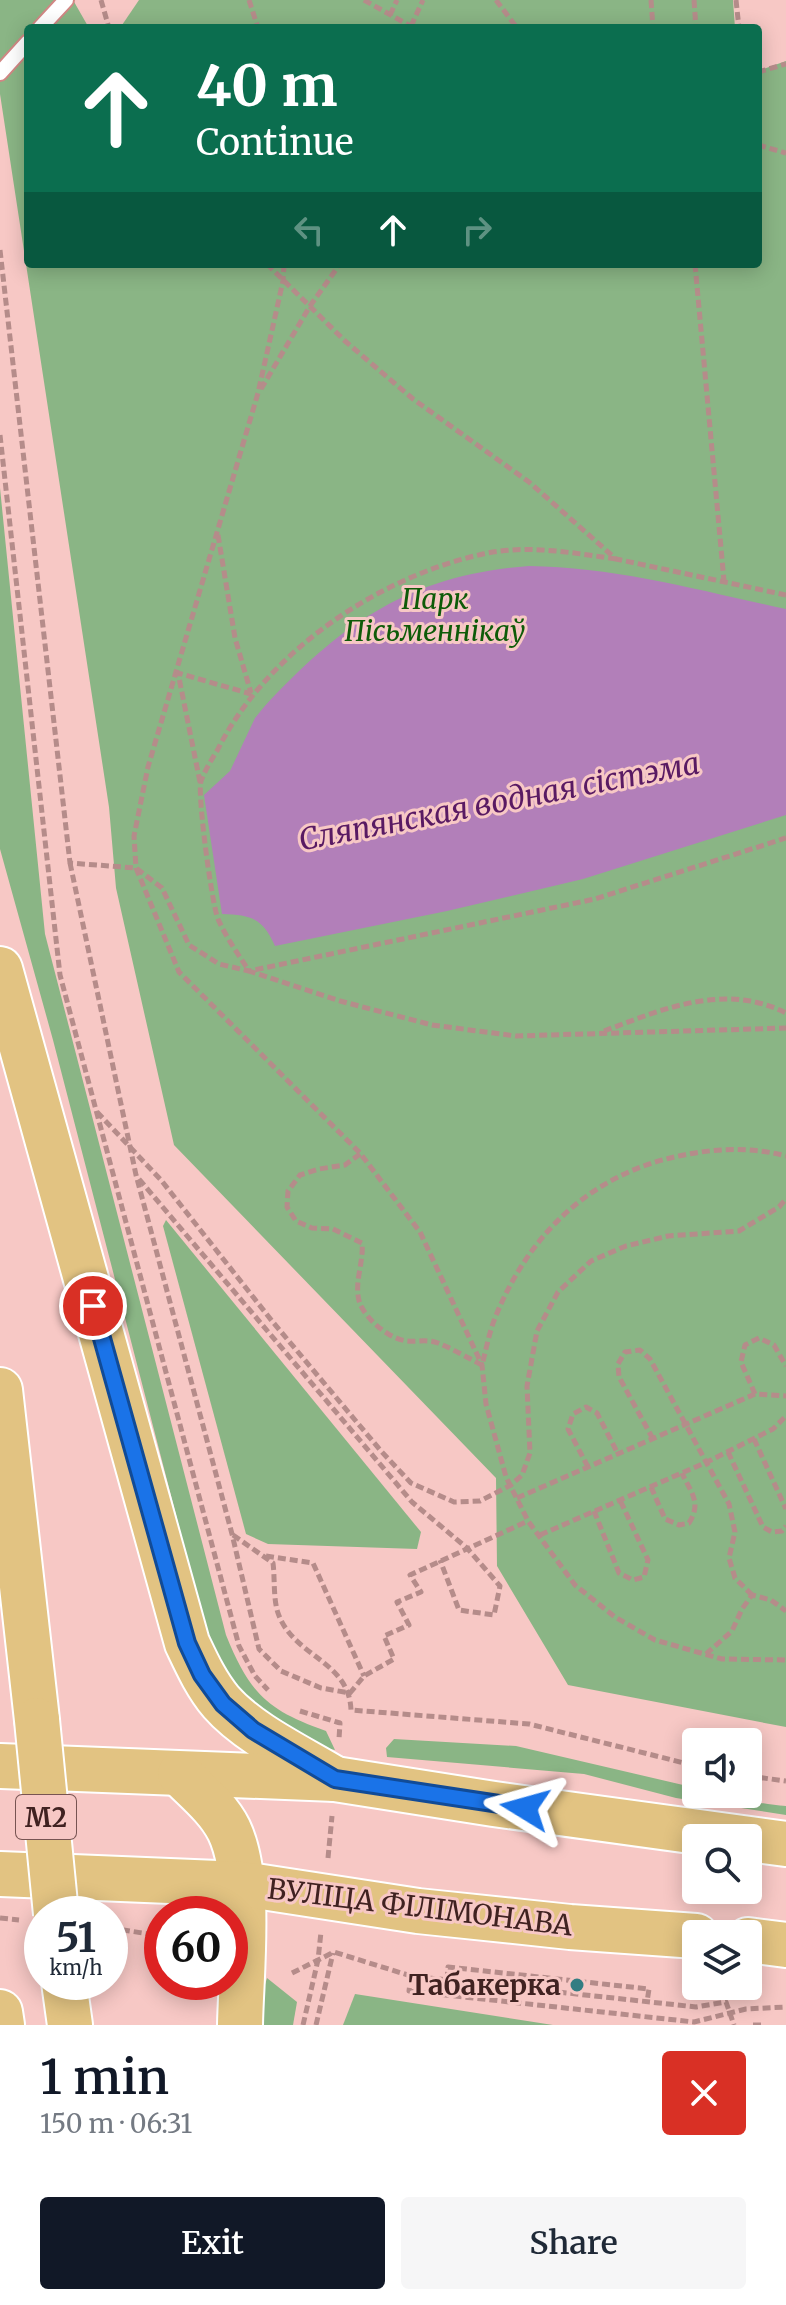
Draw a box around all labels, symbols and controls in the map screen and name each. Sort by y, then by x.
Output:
text: 40 m [196,51,338,121]
icon: ahead [64,56,168,160]
text: Continue [196,120,354,165]
icon: left [287,208,331,252]
icon: ahead [371,208,415,252]
icon: right [455,208,499,252]
park label: Парк Пісьменнікаў [345,581,525,649]
water label: Сляпянская водная сістэма [295,743,703,859]
pin [59,1272,127,1340]
icon: arrive [71,1284,115,1328]
map controls [682,1728,762,2000]
button: sound [682,1728,762,1808]
position arrow [483,1766,567,1850]
road number: М2 [16,1795,76,1839]
button: search [682,1824,762,1904]
street label: ВУЛІЦА ФІЛІМОНАВА [266,1870,575,1944]
speed limit sign: 60 [144,1896,248,2000]
text: 51 [56,1913,96,1963]
button: layers [682,1920,762,2000]
text: km/h [50,1955,102,1980]
place label: Табакерка [409,1967,561,2003]
marker: Табакерка [568,1976,586,1994]
text: 1 min [40,2047,169,2107]
button: close [662,2051,746,2135]
text: 150 m · 06:31 [40,2107,192,2140]
button: Exit [40,2197,385,2289]
button: Share [401,2197,746,2289]

